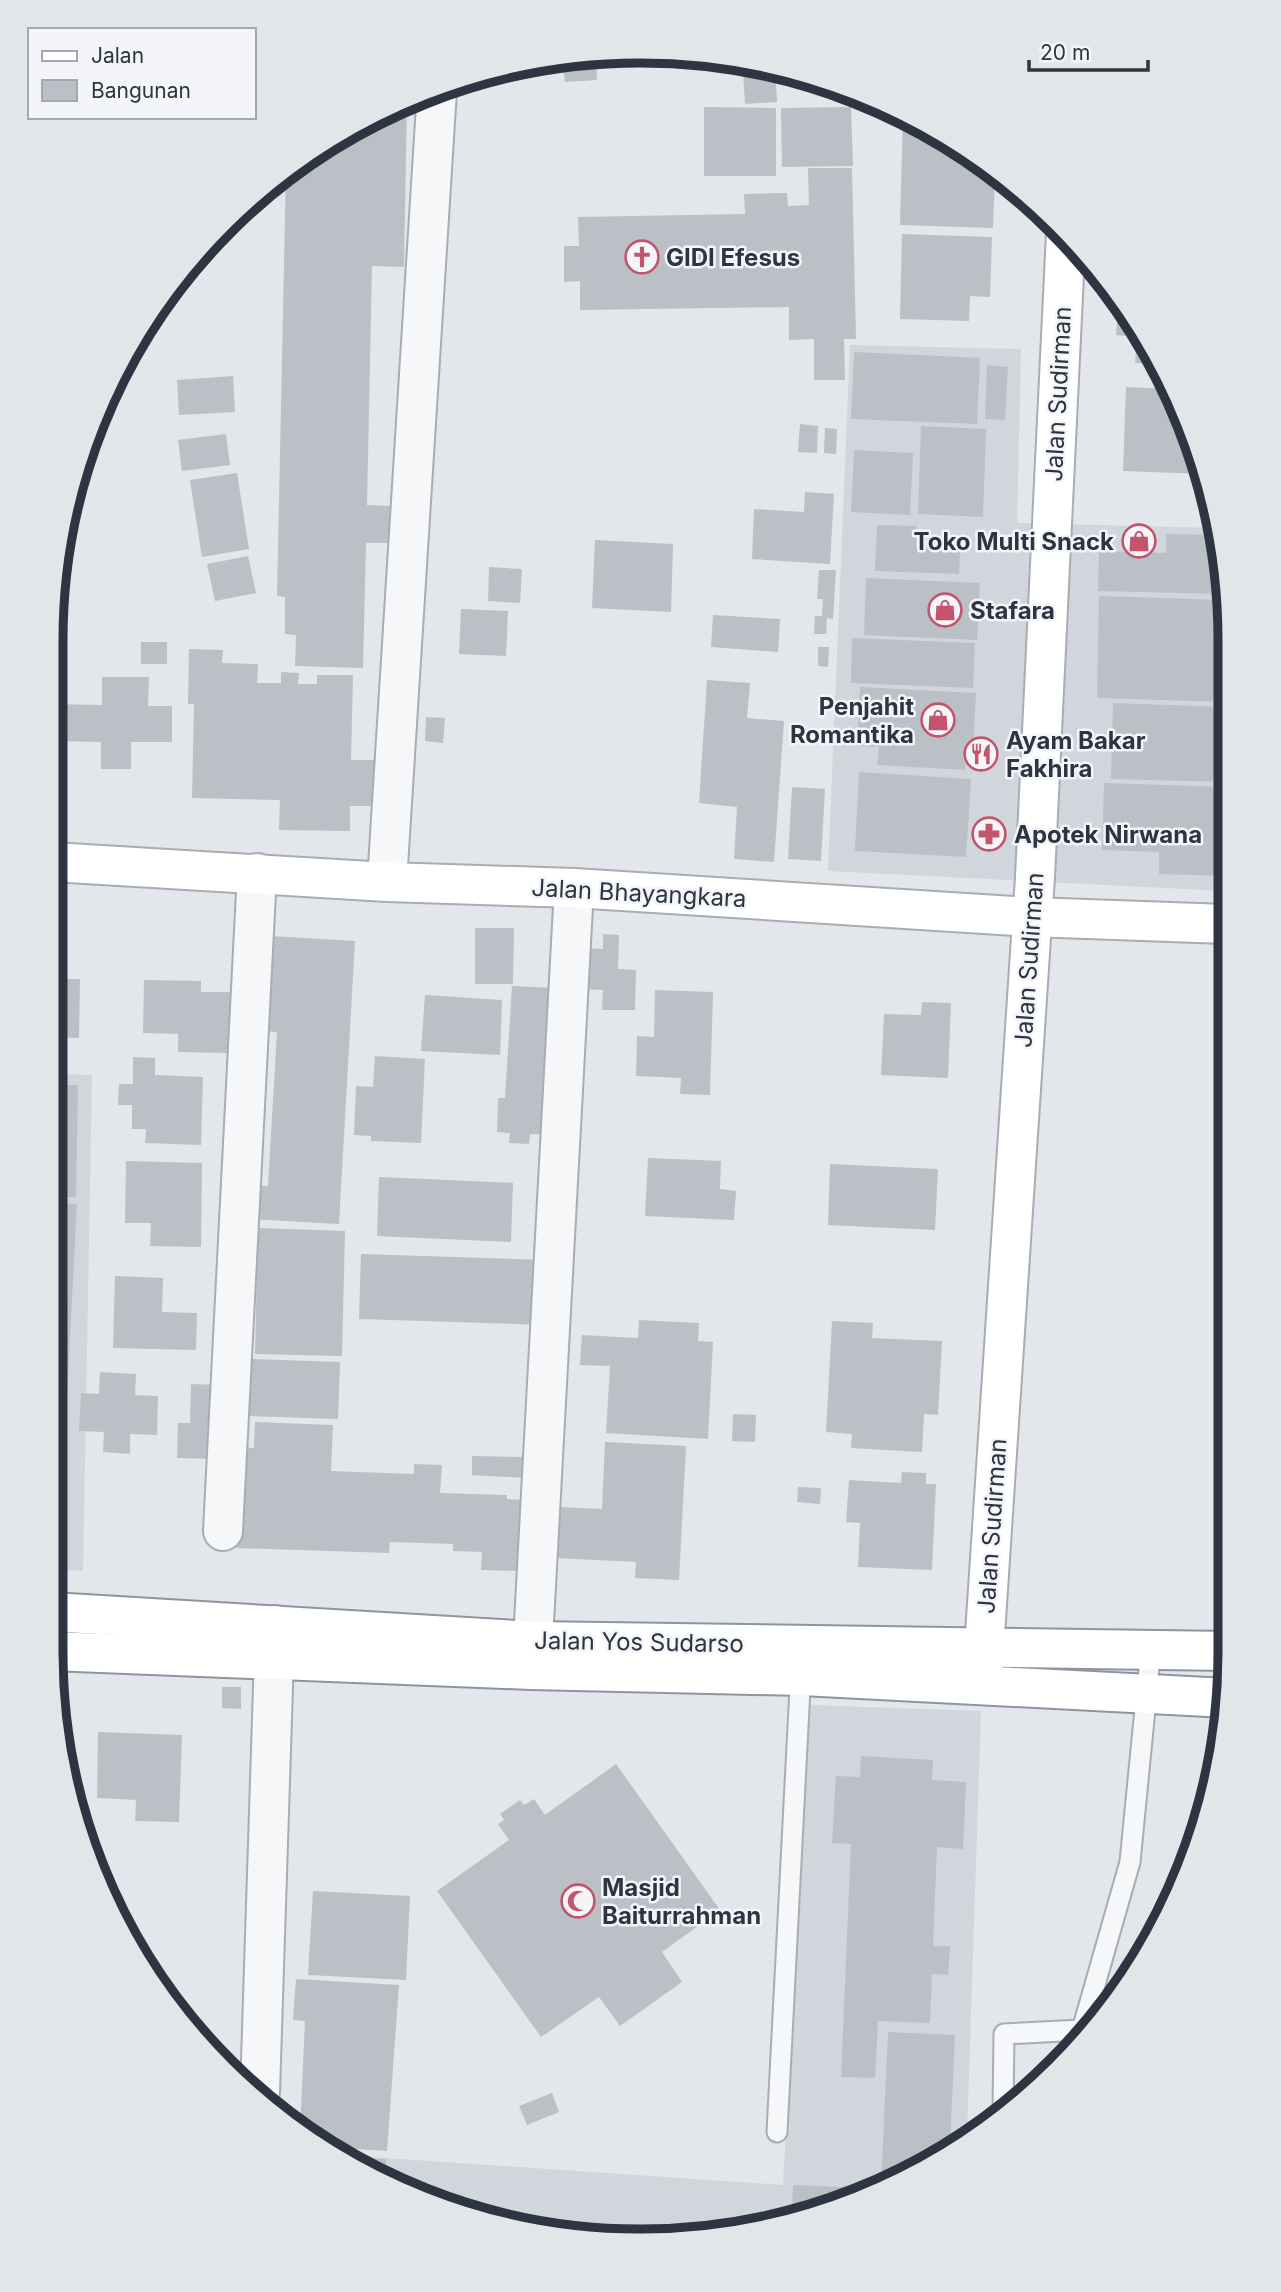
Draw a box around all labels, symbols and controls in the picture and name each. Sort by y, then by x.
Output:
legend [28,28,256,119]
scale bar [1029,28,1148,72]
text: 20 m [1040,40,1090,65]
text: Jalan [91,43,144,68]
text: Bangunan [91,78,191,103]
church icon: GIDI Efesus [623,238,661,276]
place label: GIDI Efesus [666,243,800,272]
street label: Jalan Sudirman [1039,306,1077,482]
shop icon: Toko Multi Snack [1120,522,1158,560]
place label: Toko Multi Snack [914,527,1114,556]
shop icon: Stafara [926,591,964,629]
place label: Stafara [970,596,1055,625]
place label: Penjahit Romantika [790,692,914,749]
shop icon: Penjahit Romantika [919,701,957,739]
place label: Ayam Bakar Fakhira [1006,726,1146,783]
restaurant icon: Ayam Bakar Fakhira [962,735,1000,773]
pharmacy icon: Apotek Nirwana [970,815,1008,853]
place label: Apotek Nirwana [1014,820,1202,849]
street label: Jalan Sudirman [1008,871,1050,1049]
street label: Jalan Bhayangkara [531,873,747,913]
street label: Jalan Sudirman [971,1437,1013,1615]
street label: Jalan Yos Sudarso [534,1626,744,1658]
place label: Masjid Baiturrahman [602,1873,761,1930]
mosque icon: Masjid Baiturrahman [559,1882,597,1920]

